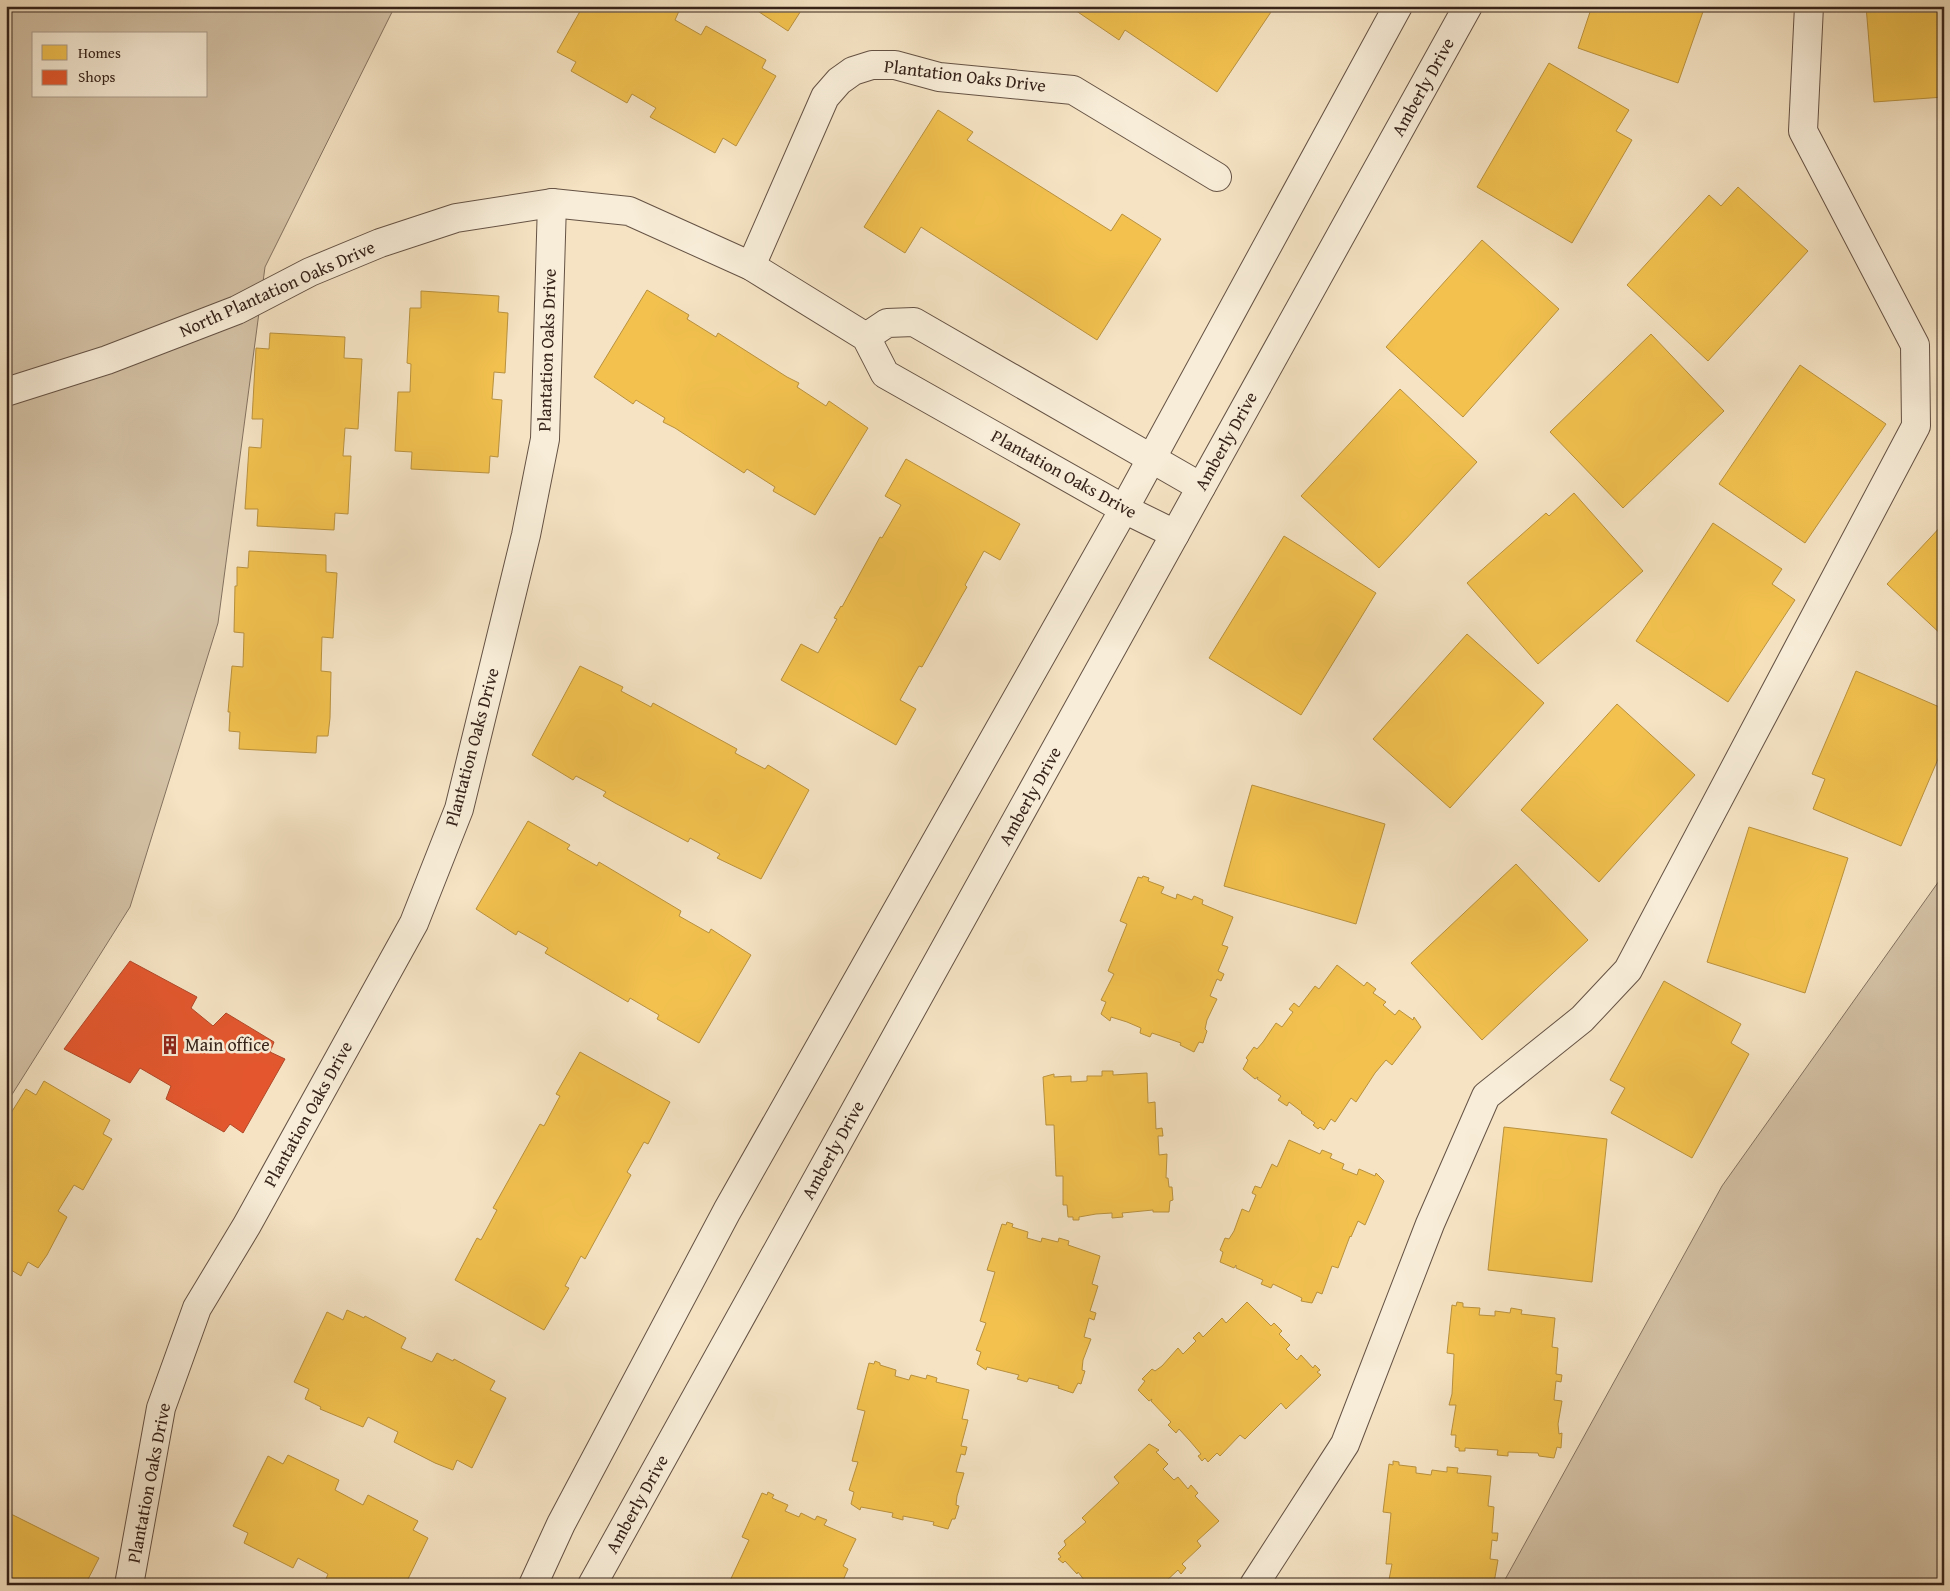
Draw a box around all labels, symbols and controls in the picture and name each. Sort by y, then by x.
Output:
legend [32,32,208,98]
street label: Amberly Drive [1384,32,1461,141]
text: Homes [78,42,121,63]
street label: Plantation Oaks Drive [883,52,1048,99]
text: Shops [78,66,115,87]
street label: North Plantation Oaks Drive [175,233,379,344]
street label: Plantation Oaks Drive [530,268,563,432]
street label: Amberly Drive [1187,386,1264,495]
street label: Plantation Oaks Drive [986,422,1142,525]
street label: Plantation Oaks Drive [437,665,506,829]
street label: Amberly Drive [991,741,1068,850]
place label: Main office [185,1031,270,1058]
building icon: Main office [159,1034,181,1056]
street label: Plantation Oaks Drive [256,1036,359,1192]
street label: Amberly Drive [794,1095,871,1204]
street label: Plantation Oaks Drive [120,1400,177,1565]
street label: Amberly Drive [598,1449,675,1558]

